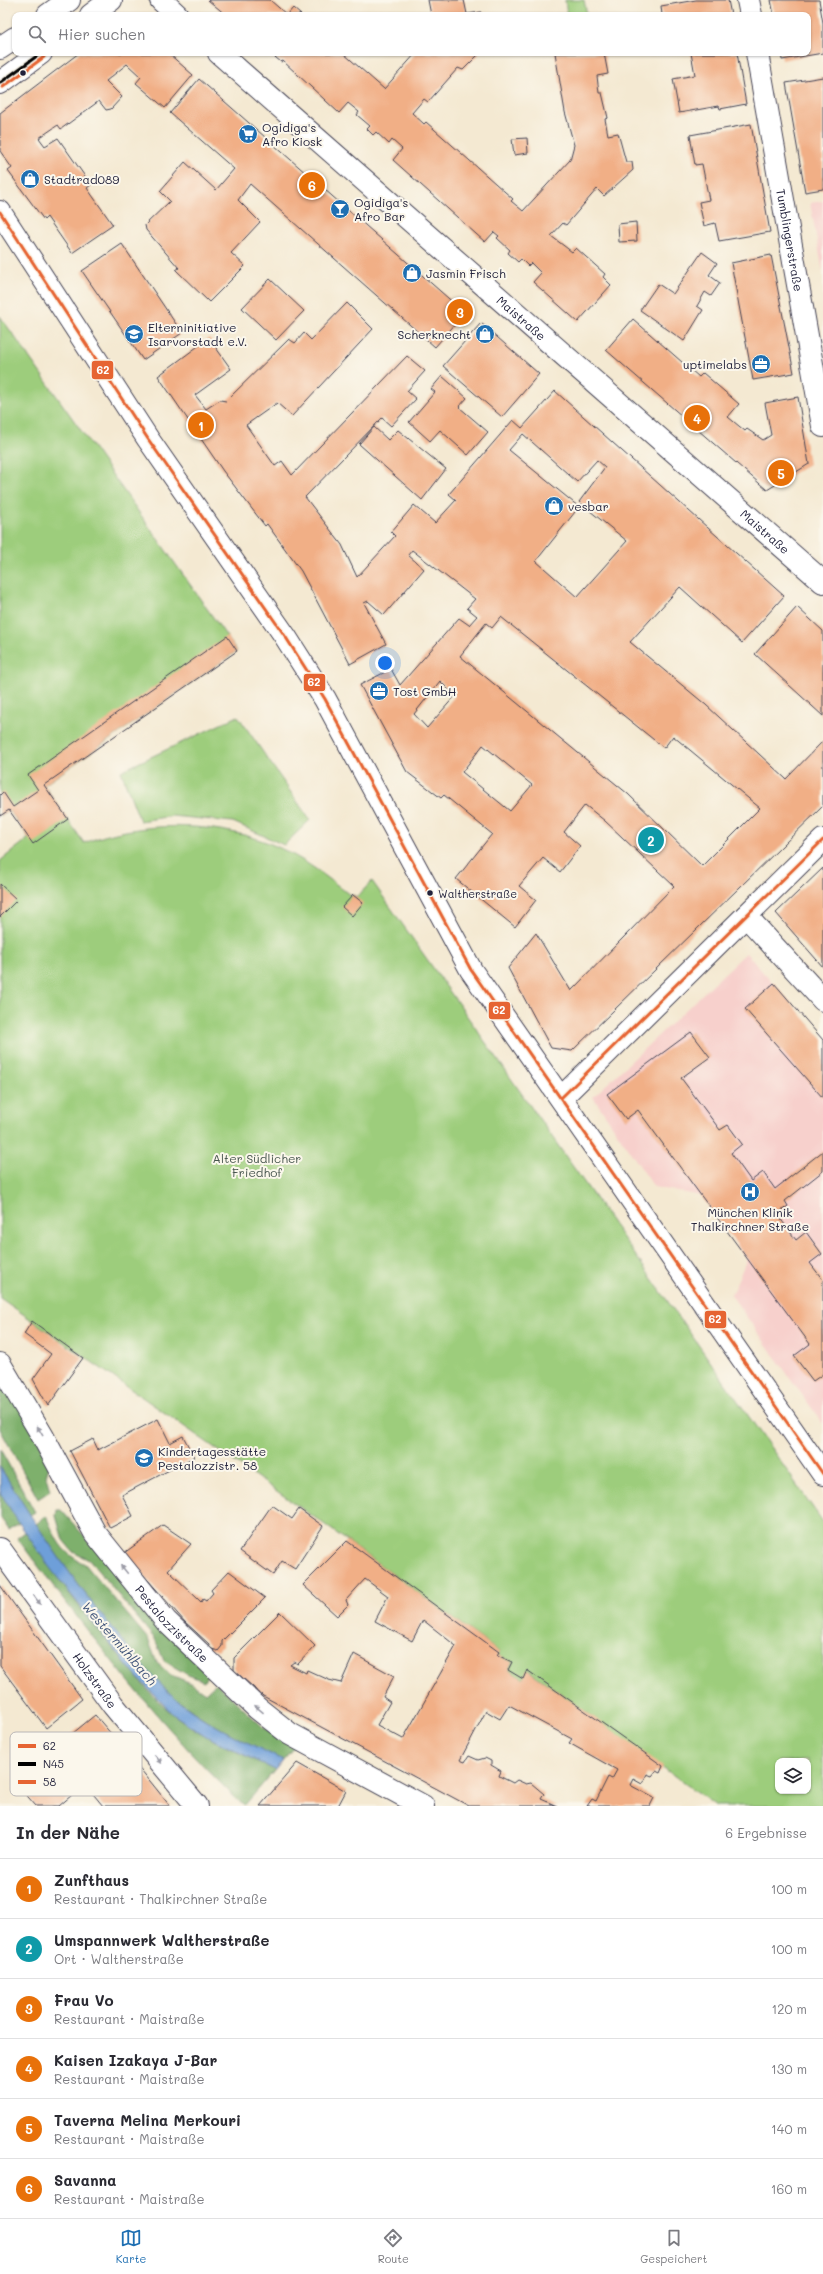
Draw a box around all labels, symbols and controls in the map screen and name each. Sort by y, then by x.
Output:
search box [12,12,811,56]
icon: search [26,23,48,45]
text: Hier suchen [58,24,145,44]
unlabelled marker [18,68,28,78]
place label: Ogidiga's Afro Kiosk [262,119,322,149]
supermarket icon: Ogidiga's Afro Kiosk [237,123,259,145]
shop icon: Stadtrad089 [19,168,41,190]
pin: 6 [299,170,325,200]
place label: Stadtrad089 [44,171,119,187]
street label: Tumblingerstraße [773,188,807,293]
place label: Ogidiga's Afro Bar [354,194,409,224]
bar icon: Ogidiga's Afro Bar [329,198,351,220]
shop icon: Jasmin Frisch [401,262,423,284]
place label: Jasmin Frisch [426,265,506,281]
street label: Maistraße [493,292,549,344]
pin: 3 [447,297,473,327]
place label: Elterninitiative Isarvorstadt e.V. [148,319,247,349]
school or university icon: Elterninitiative Isarvorstadt e.V. [123,323,145,345]
shop icon: Scherknecht [474,323,496,345]
place label: Scherknecht [397,326,471,342]
office icon: uptimelabs [750,353,772,375]
place label: uptimelabs [683,356,747,372]
line badge: 62 [91,360,114,380]
text: 62 [97,362,109,377]
pin: 4 [684,403,710,433]
pin: 1 [188,410,214,440]
pin: 5 [768,458,794,488]
shop icon: vesbar [543,495,565,517]
place label: vesbar [568,498,609,514]
street label: Maistraße [737,505,793,557]
your location [375,653,395,673]
line badge: 62 [303,673,326,692]
text: 62 [308,674,320,689]
office icon: Tost GmbH [368,680,390,702]
place label: Tost GmbH [393,683,456,699]
pin: 2 [638,825,664,855]
place label: Waltherstraße [438,886,517,901]
marker: Waltherstraße [425,888,435,898]
line badge: 62 [488,1001,511,1020]
text: 62 [493,1002,505,1017]
park label: Alter Südlicher Friedhof [213,1150,301,1180]
hospital icon: München Klinik Thalkirchner Straße [739,1181,761,1203]
place label: München Klinik Thalkirchner Straße [691,1204,809,1234]
line badge: 62 [704,1310,727,1329]
text: 62 [709,1311,721,1326]
one-way arrow [36,1425,43,1437]
place label: Kindertagesstätte Pestalozzistr. 58 [158,1443,266,1473]
school or university icon: Kindertagesstätte Pestalozzistr. 58 [133,1447,155,1469]
one-way arrow [120,1563,128,1574]
street label: Pestalozzistraße [132,1582,212,1666]
one-way arrow [33,1594,41,1605]
water label: Westermühlbach [79,1598,161,1688]
street label: Holzstraße [69,1649,121,1711]
one-way arrow [254,1705,265,1714]
legend [10,1732,142,1796]
text: 62 [43,1738,56,1753]
one-way arrow [153,1754,162,1764]
text: N45 [43,1756,64,1771]
map controls [775,1758,811,1794]
button: layers [775,1758,811,1794]
text: 58 [43,1774,56,1789]
text: In der Nähe [16,1821,120,1843]
text: 6 Ergebnisse [725,1824,807,1841]
text: Zunfthaus [54,1870,129,1890]
text: 1 [26,1880,32,1897]
text: 100 m [771,1880,807,1897]
text: Restaurant · Thalkirchner Straße [54,1890,267,1907]
text: Umspannwerk Waltherstraße [54,1930,269,1950]
text: 2 [25,1940,33,1957]
text: 100 m [771,1940,807,1957]
text: Ort · Waltherstraße [54,1950,184,1967]
text: Frau Vo [54,1990,114,2010]
text: 3 [25,2000,33,2017]
text: 120 m [771,2000,807,2017]
text: Restaurant · Maistraße [54,2010,205,2027]
text: Kaisen Izakaya J-Bar [54,2050,217,2070]
text: 4 [25,2060,33,2077]
text: 130 m [771,2060,807,2077]
text: Restaurant · Maistraße [54,2070,205,2087]
text: Taverna Melina Merkouri [54,2110,241,2130]
text: 5 [25,2120,33,2137]
text: 140 m [771,2120,807,2137]
text: Restaurant · Maistraße [54,2130,205,2147]
text: Savanna [54,2170,116,2190]
text: 6 [25,2180,33,2197]
text: 160 m [771,2180,807,2197]
text: Restaurant · Maistraße [54,2190,205,2207]
tab: Karte [116,2227,146,2266]
tab: Route [378,2227,409,2266]
tab: Gespeichert [640,2227,707,2266]

